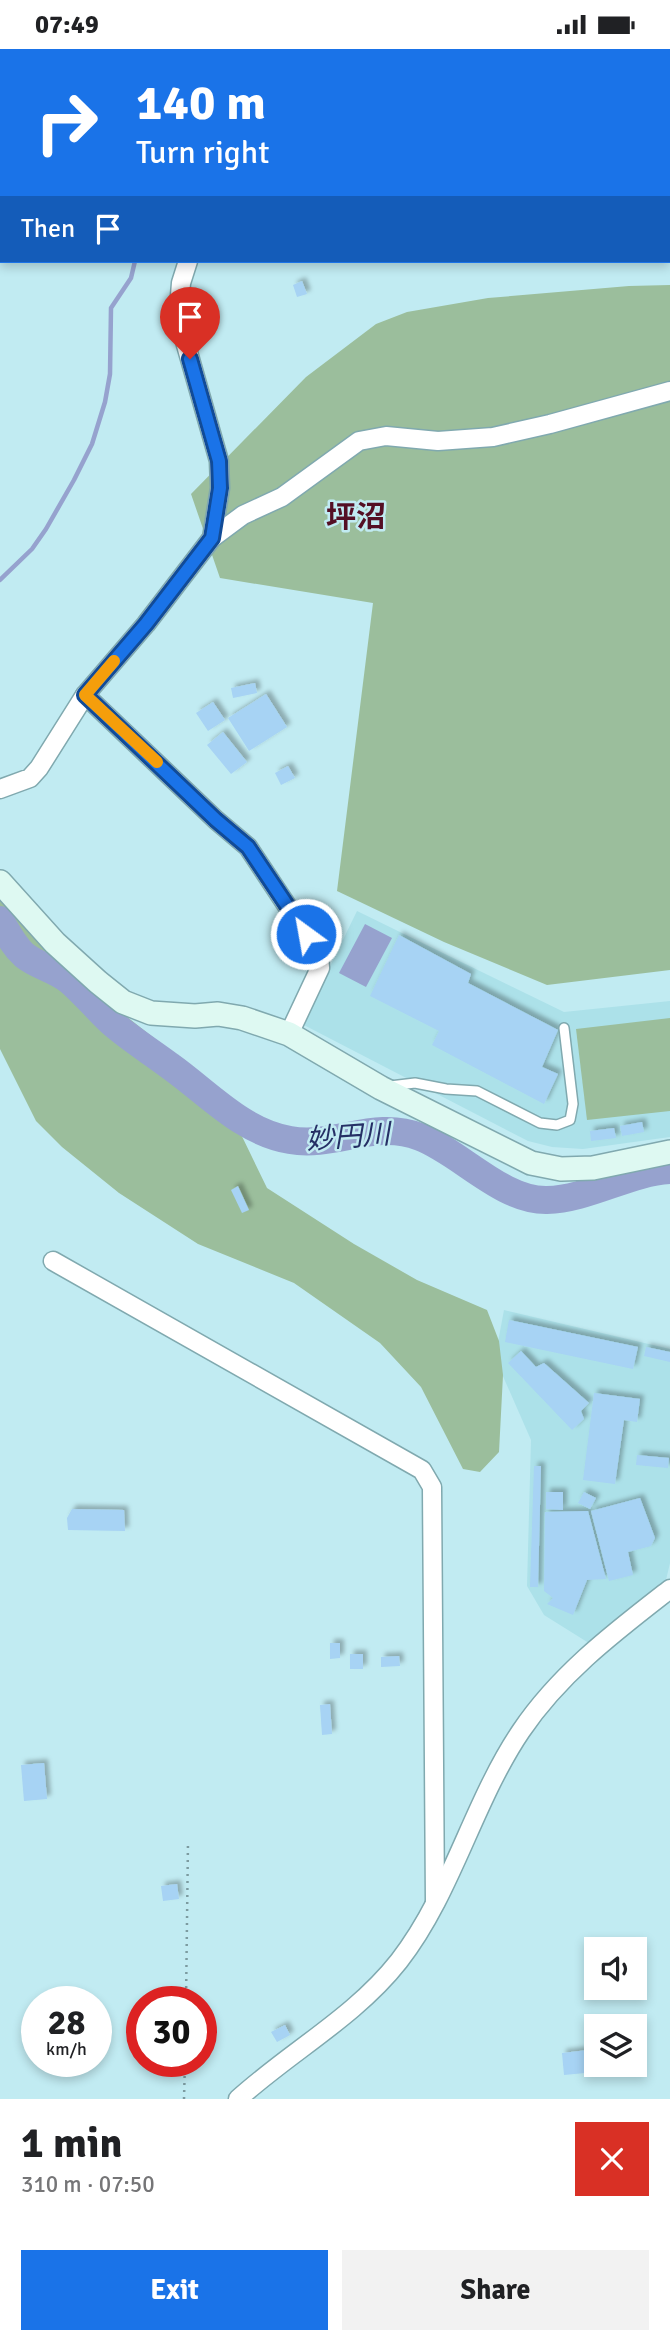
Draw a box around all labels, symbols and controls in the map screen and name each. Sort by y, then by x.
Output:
text: 07:49 [35,9,99,41]
text: 140 m [136,73,266,133]
icon: right [21,77,112,168]
text: Turn right [136,133,269,172]
icon: arrive [89,210,127,248]
text: Then [21,213,75,245]
pin [160,287,220,359]
icon: arrive [171,298,209,336]
district label: 坪沼 [326,499,386,536]
position arrow [269,897,343,971]
water label: 妙円川 [305,1117,394,1157]
map controls [584,1937,647,2077]
button: sound [584,1937,647,2000]
speed limit sign: 30 [126,1986,217,2077]
text: 28 [48,2001,85,2044]
button: layers [584,2014,647,2077]
text: km/h [46,2038,87,2060]
text: 1 min [21,2118,122,2169]
button: close [575,2122,649,2196]
text: 310 m · 07:50 [21,2170,155,2199]
button: Exit [21,2250,328,2330]
button: Share [342,2250,649,2330]

